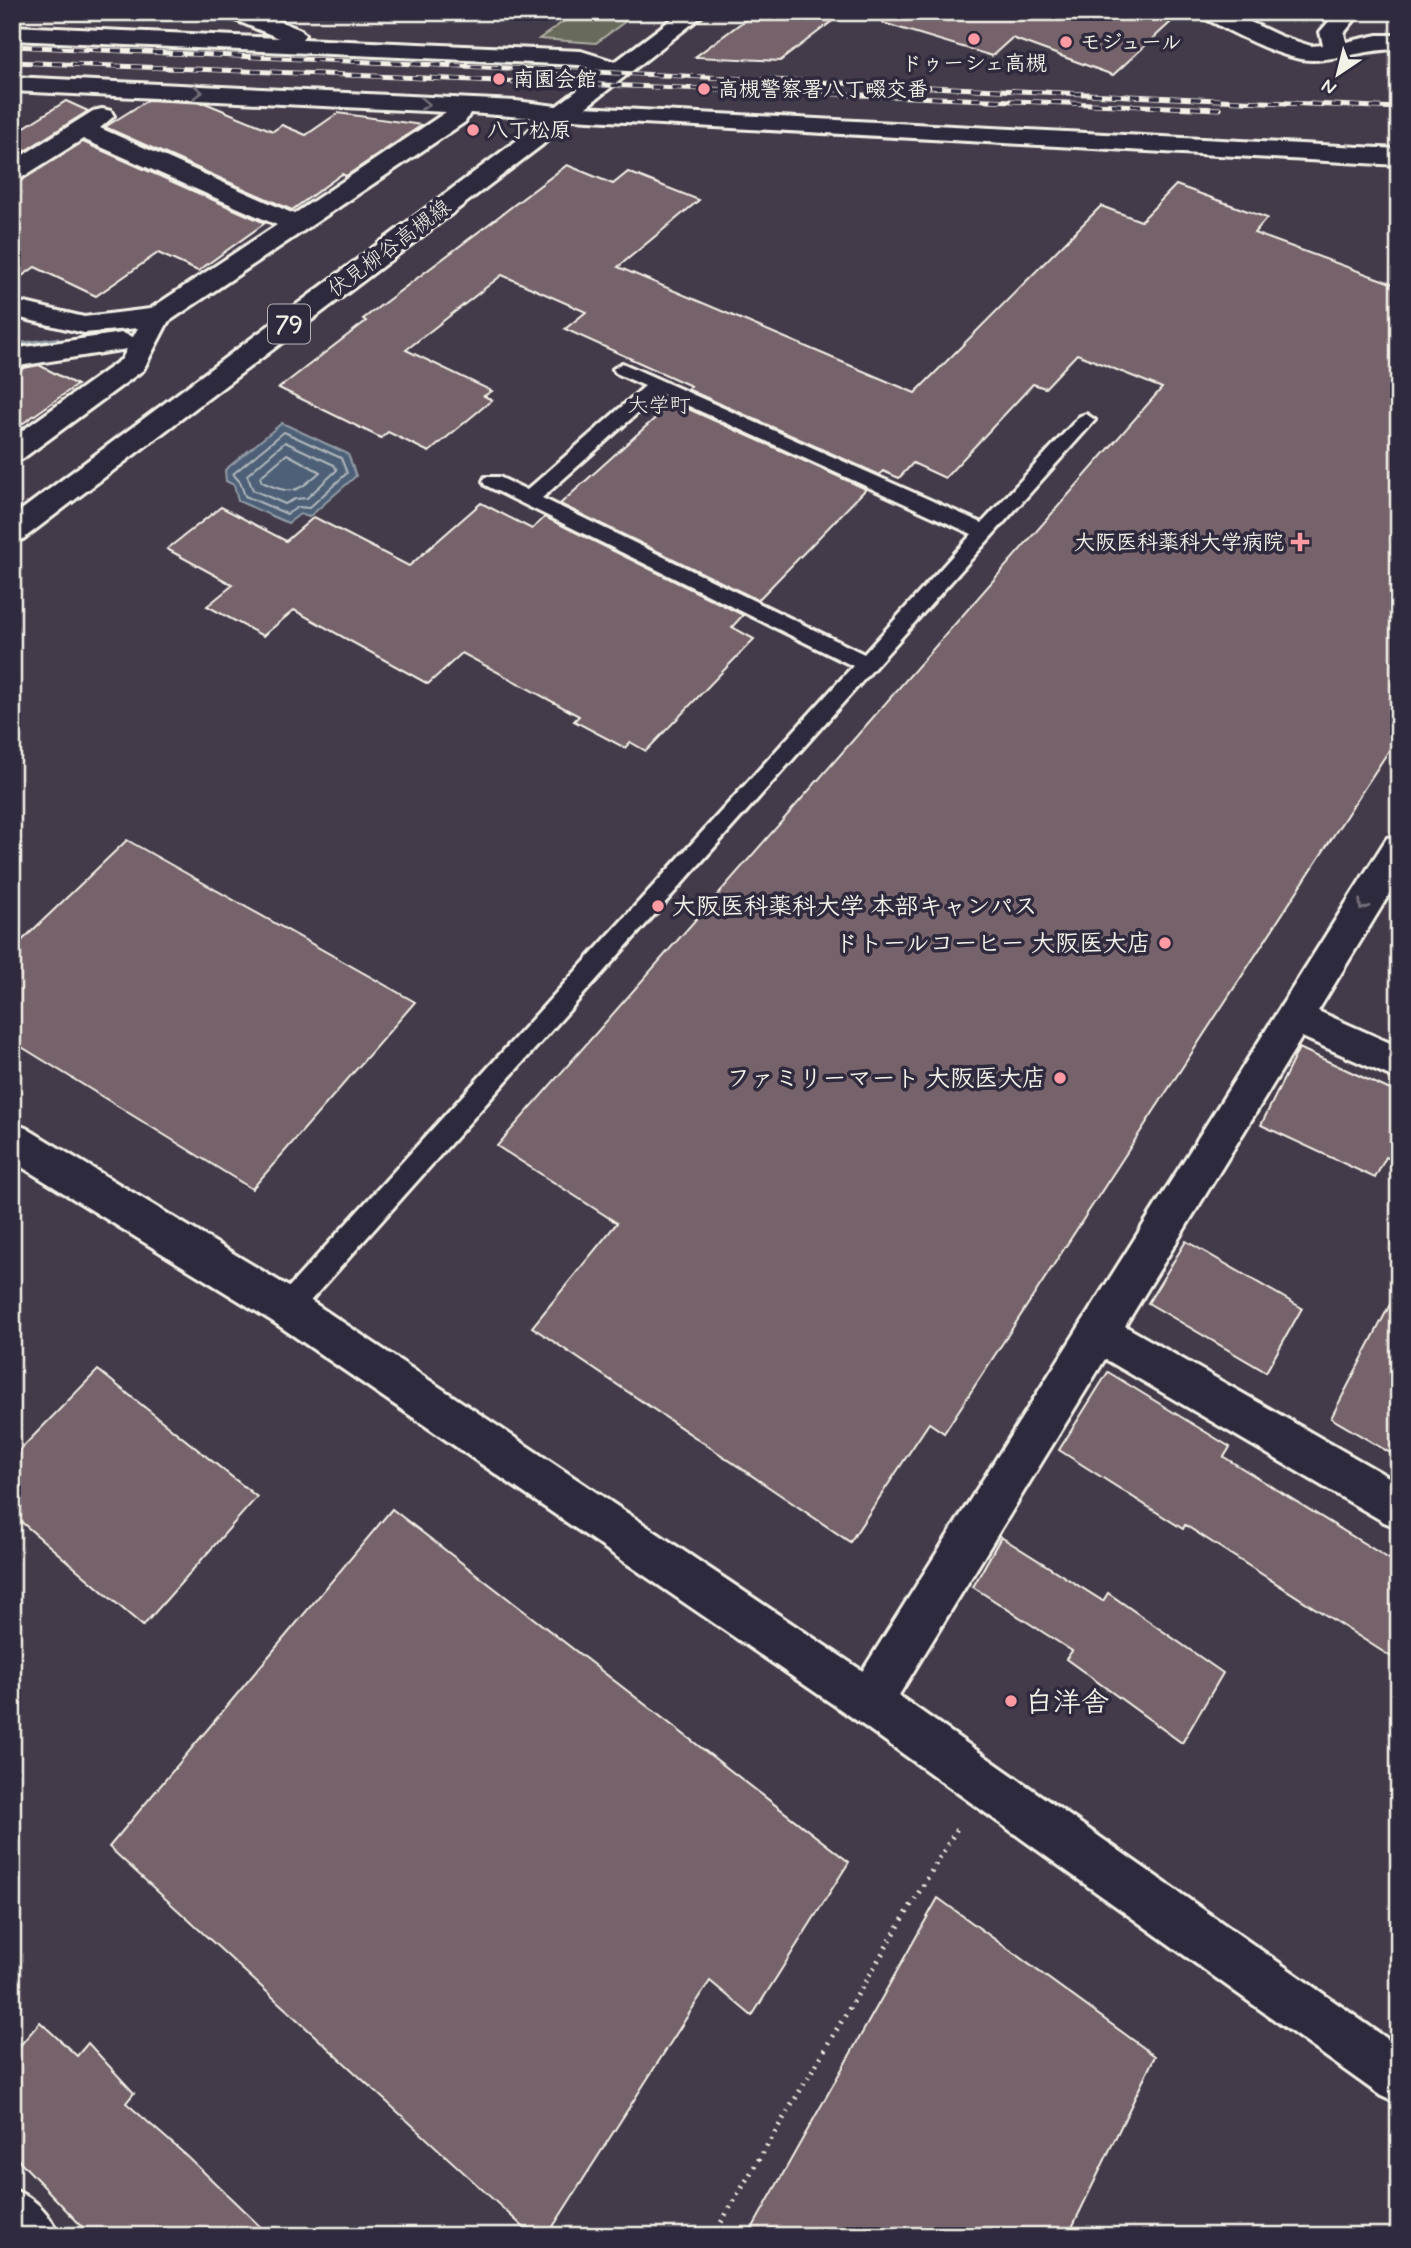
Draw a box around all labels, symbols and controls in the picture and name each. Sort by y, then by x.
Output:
place label: モジュール [1080,29,1182,57]
marker: ドゥーシェ高槻 [966,31,982,47]
marker: モジュール [1058,34,1074,50]
north arrow [1302,38,1372,108]
place label: ドゥーシェ高槻 [901,50,1047,78]
place label: 南園会館 [513,66,597,94]
marker: 南園会館 [491,71,507,87]
text: N [1317,73,1341,101]
place label: 高槻警察署八丁畷交番 [718,76,928,104]
marker: 高槻警察署八丁畷交番 [696,81,712,97]
one-way arrow [193,85,204,100]
one-way arrow [420,96,431,111]
place label: 八丁松原 [487,117,571,145]
marker: 八丁松原 [465,122,481,138]
street label: 伏見柳谷高槻線 [322,193,457,304]
road number: 79 [268,304,310,344]
district label: 大学町 [628,392,691,420]
place label: 大阪医科薬科大学病院 [1074,529,1284,557]
marker: 大阪医科薬科大学病院 [1290,532,1310,552]
place label: 大阪医科薬科大学 本部キャンパス [672,892,1038,923]
marker: 大阪医科薬科大学 本部キャンパス [650,898,666,914]
one-way arrow [1358,899,1371,912]
place label: ドトールコーヒー 大阪医大店 [834,929,1151,960]
marker: ドトールコーヒー 大阪医大店 [1157,935,1173,951]
place label: ファミリーマート 大阪医大店 [727,1064,1046,1095]
marker: ファミリーマート 大阪医大店 [1052,1070,1068,1086]
place label: 白洋舎 [1025,1685,1109,1722]
marker: 白洋舎 [1003,1693,1019,1709]

